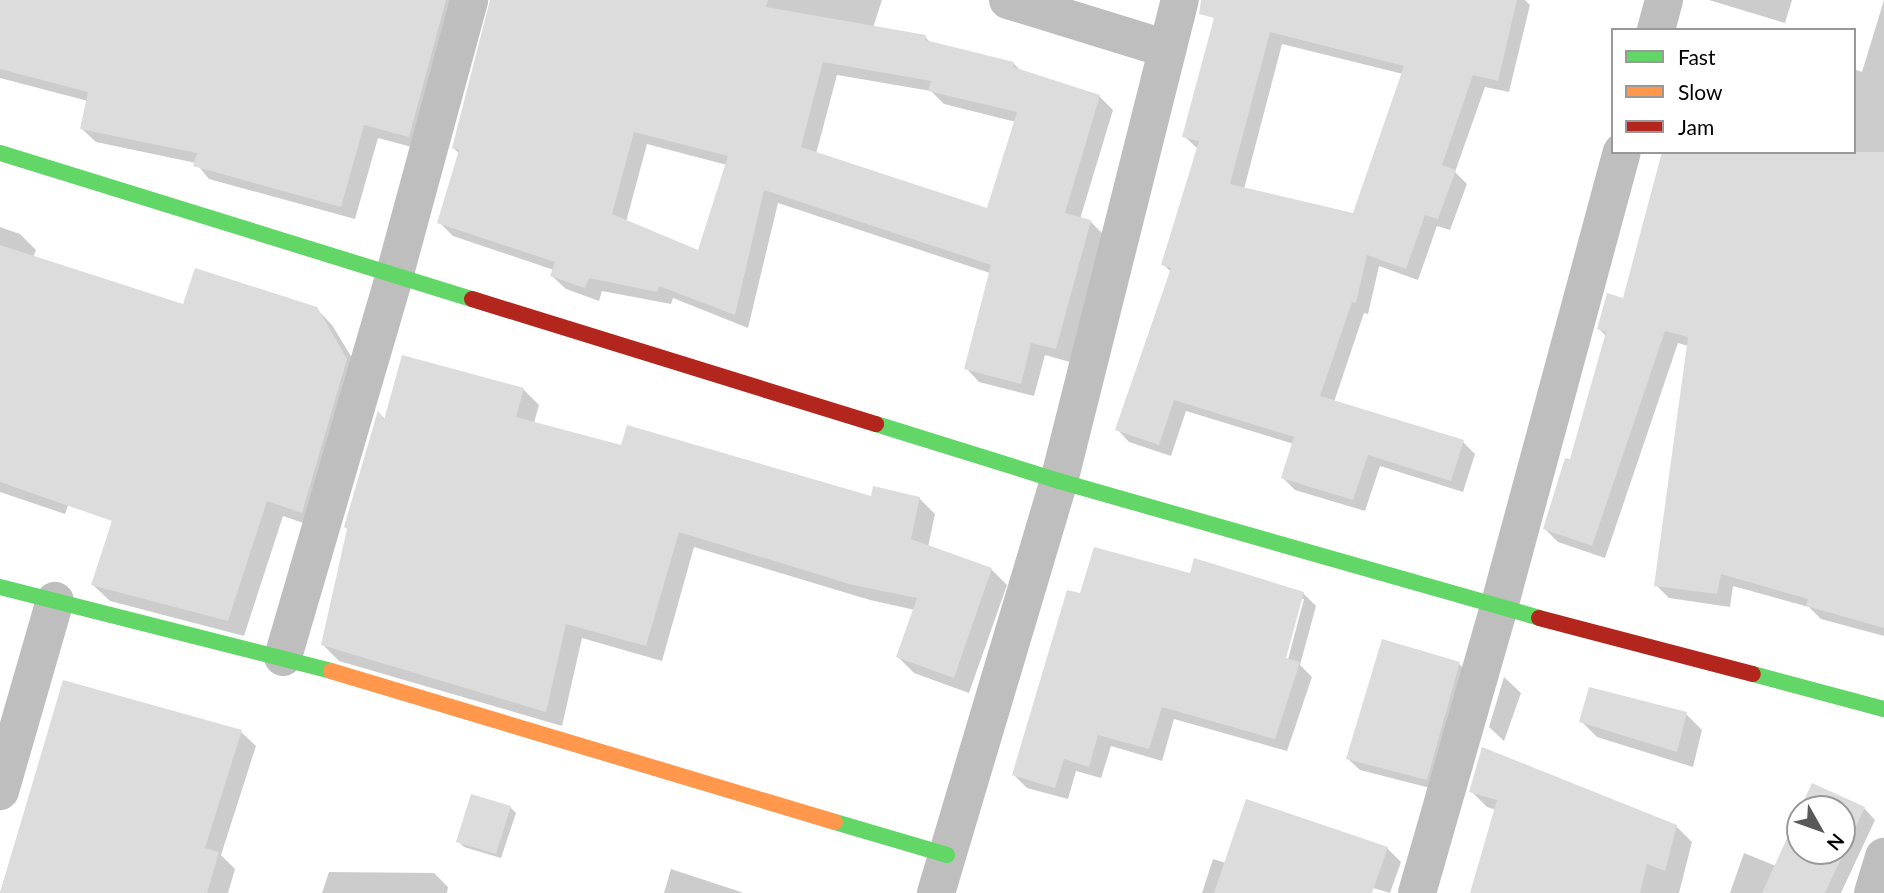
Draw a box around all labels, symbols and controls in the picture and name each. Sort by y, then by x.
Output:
legend [1611,28,1856,154]
text: Fast [1678,44,1715,69]
text: Slow [1678,79,1722,104]
text: Jam [1678,114,1714,139]
north arrow [1786,795,1856,865]
text: N [1822,830,1849,856]

